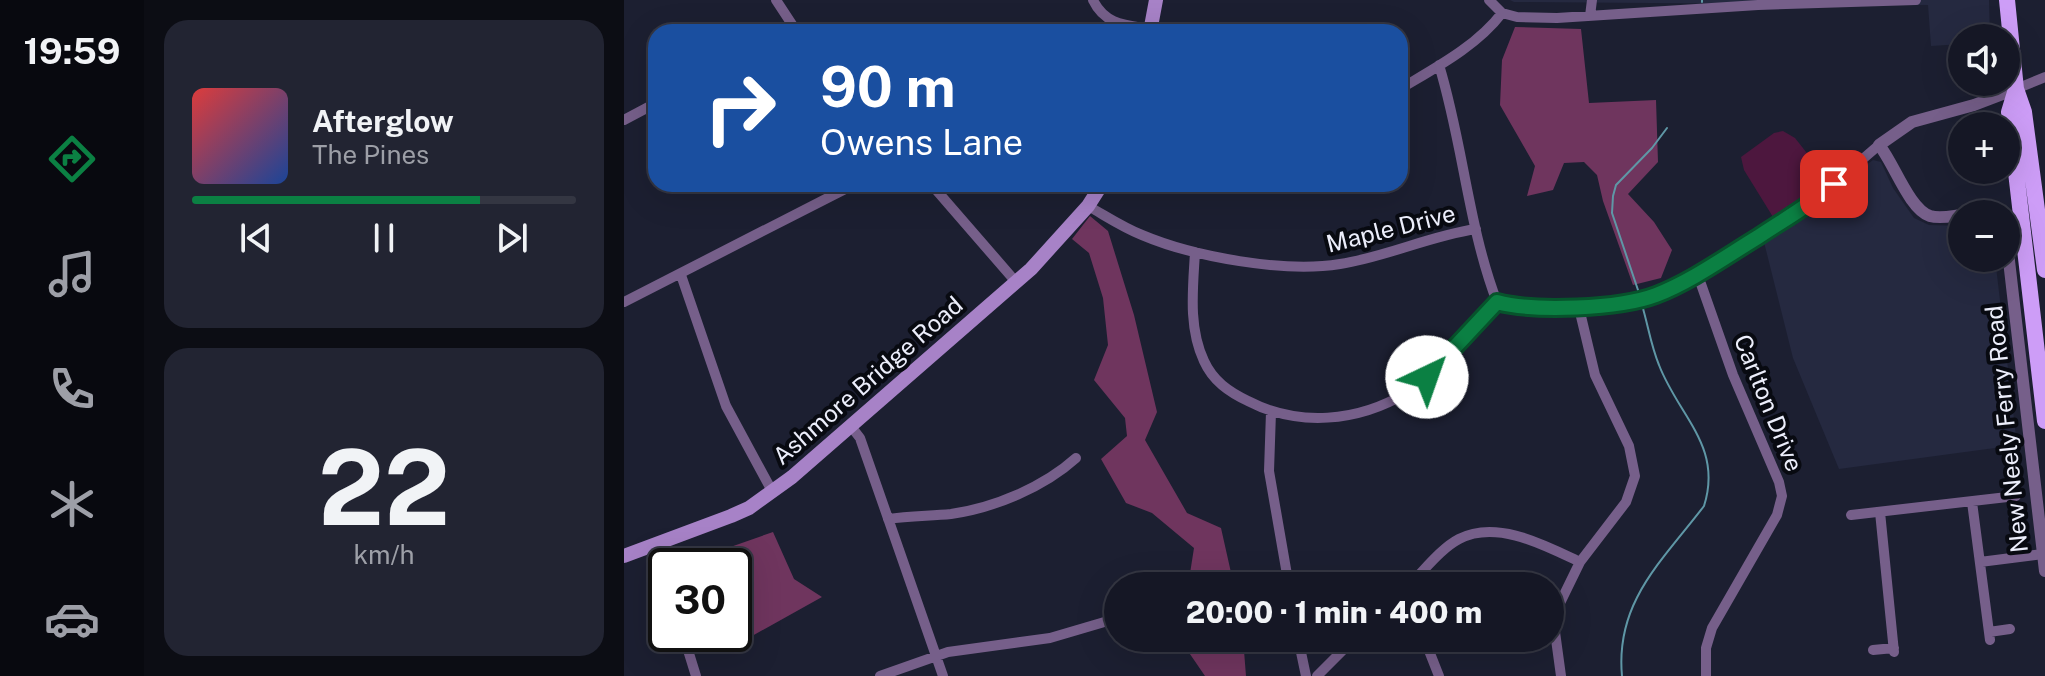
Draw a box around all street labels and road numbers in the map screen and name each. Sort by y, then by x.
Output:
street label: Maple Drive [1323,198,1458,258]
street label: Ashmore Bridge Road [767,290,968,470]
street label: New Neely Ferry Road [1979,304,2033,554]
street label: Carlton Drive [1729,330,1809,475]

